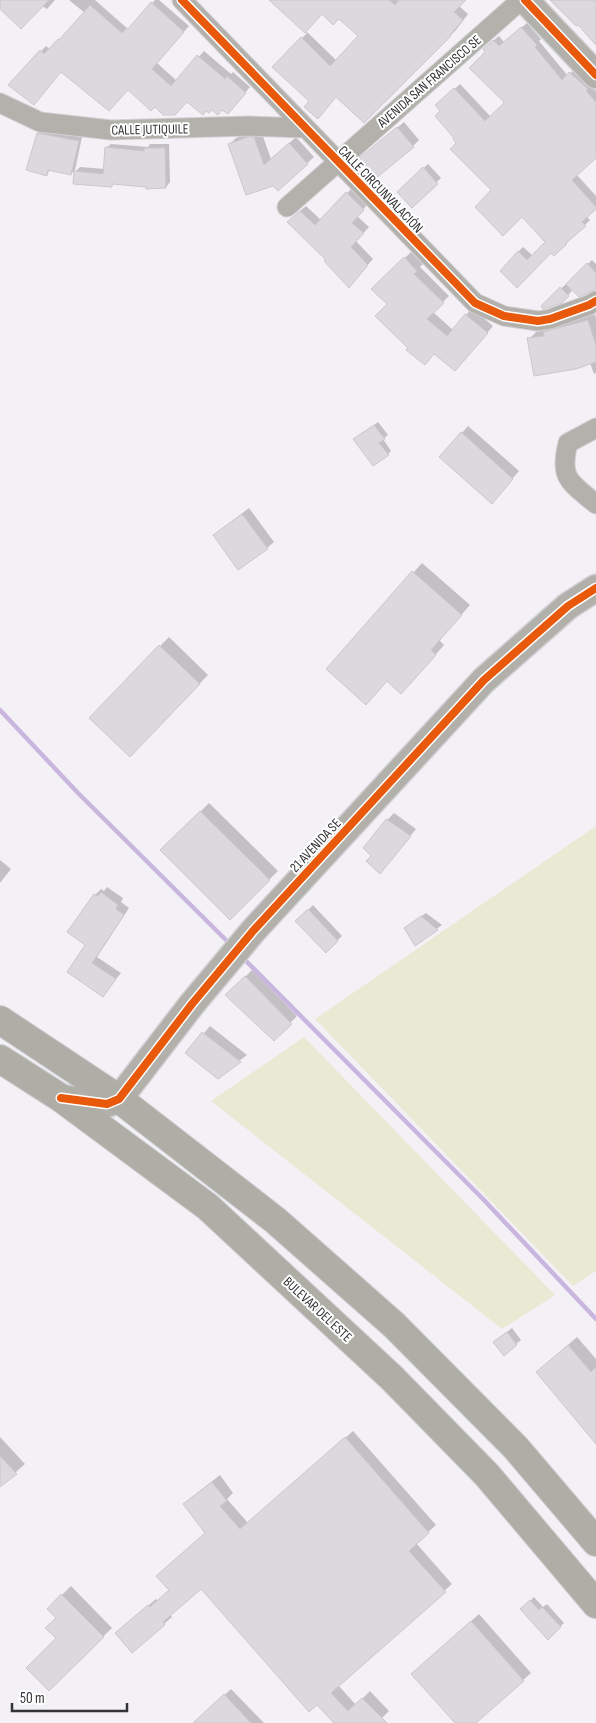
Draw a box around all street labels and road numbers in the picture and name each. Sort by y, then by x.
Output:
street label: AVENIDA SAN FRANCISCO SE [373,31,485,132]
street label: CALLE JUTIQUILE [111,120,189,139]
street label: CALLE CIRCUNVALACIÓN [335,142,427,237]
street label: 21 AVENIDA SE [286,815,345,876]
street label: BULEVAR DEL ESTE [280,1273,356,1346]

